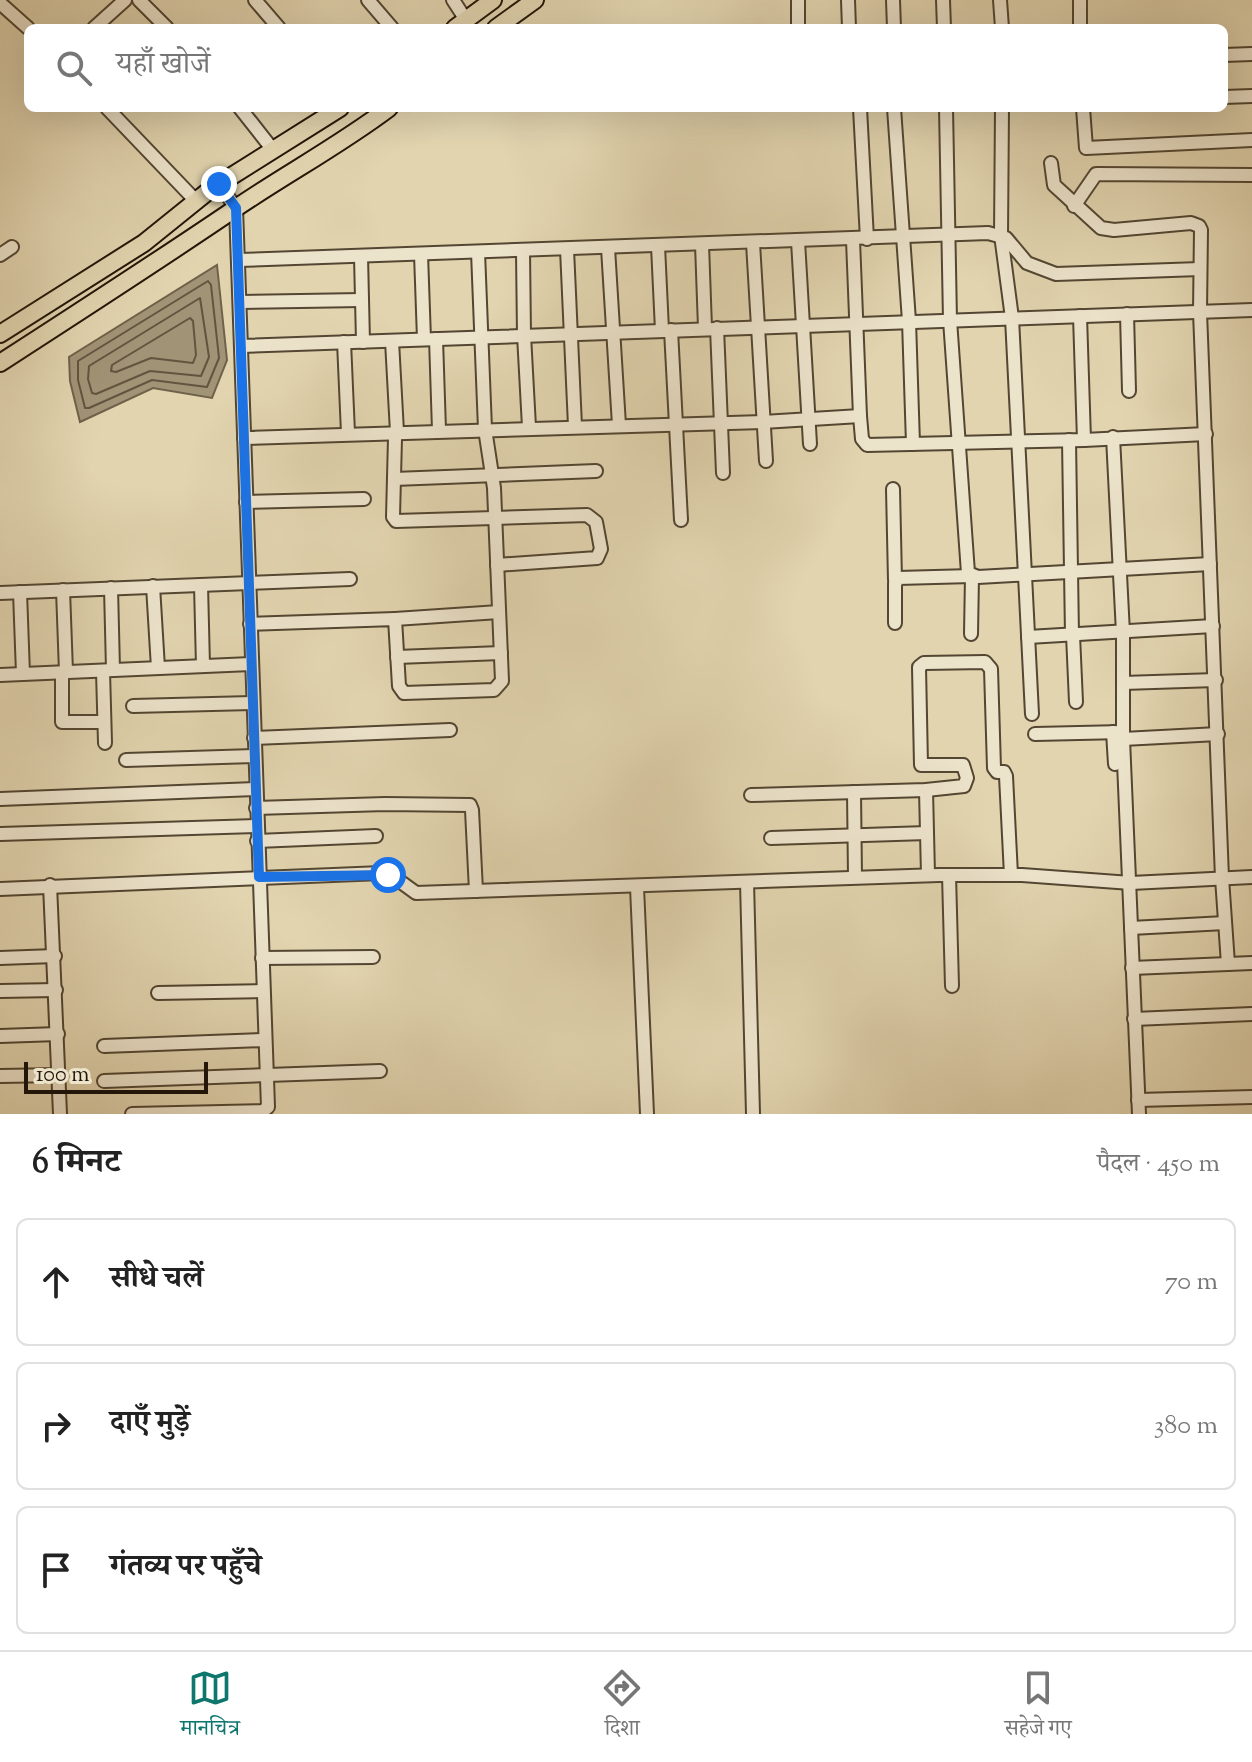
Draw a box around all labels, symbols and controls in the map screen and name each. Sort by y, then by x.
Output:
search box [24,24,1228,112]
text: यहाँ खोजें [116,44,210,87]
icon: search [52,46,96,90]
route end [201,166,237,202]
route start [370,857,406,893]
scale bar [24,1058,208,1094]
text: 100 m [36,1060,89,1092]
text: 6 मिनट [32,1139,121,1188]
text: पैदल · 450 m [1097,1146,1220,1183]
text: सीधे चलें [110,1258,203,1301]
icon: ahead [34,1260,78,1304]
text: 70 m [1165,1264,1218,1301]
text: दाएँ मुड़ें [110,1402,190,1445]
icon: right [34,1404,78,1448]
text: 380 m [1154,1408,1218,1445]
text: गंतव्य पर पहुँचे [110,1546,262,1589]
icon: arrive [34,1548,78,1592]
tab: मानचित्र [180,1666,240,1749]
tab: दिशा [600,1666,644,1749]
tab: सहेजे गए [1005,1666,1072,1749]

